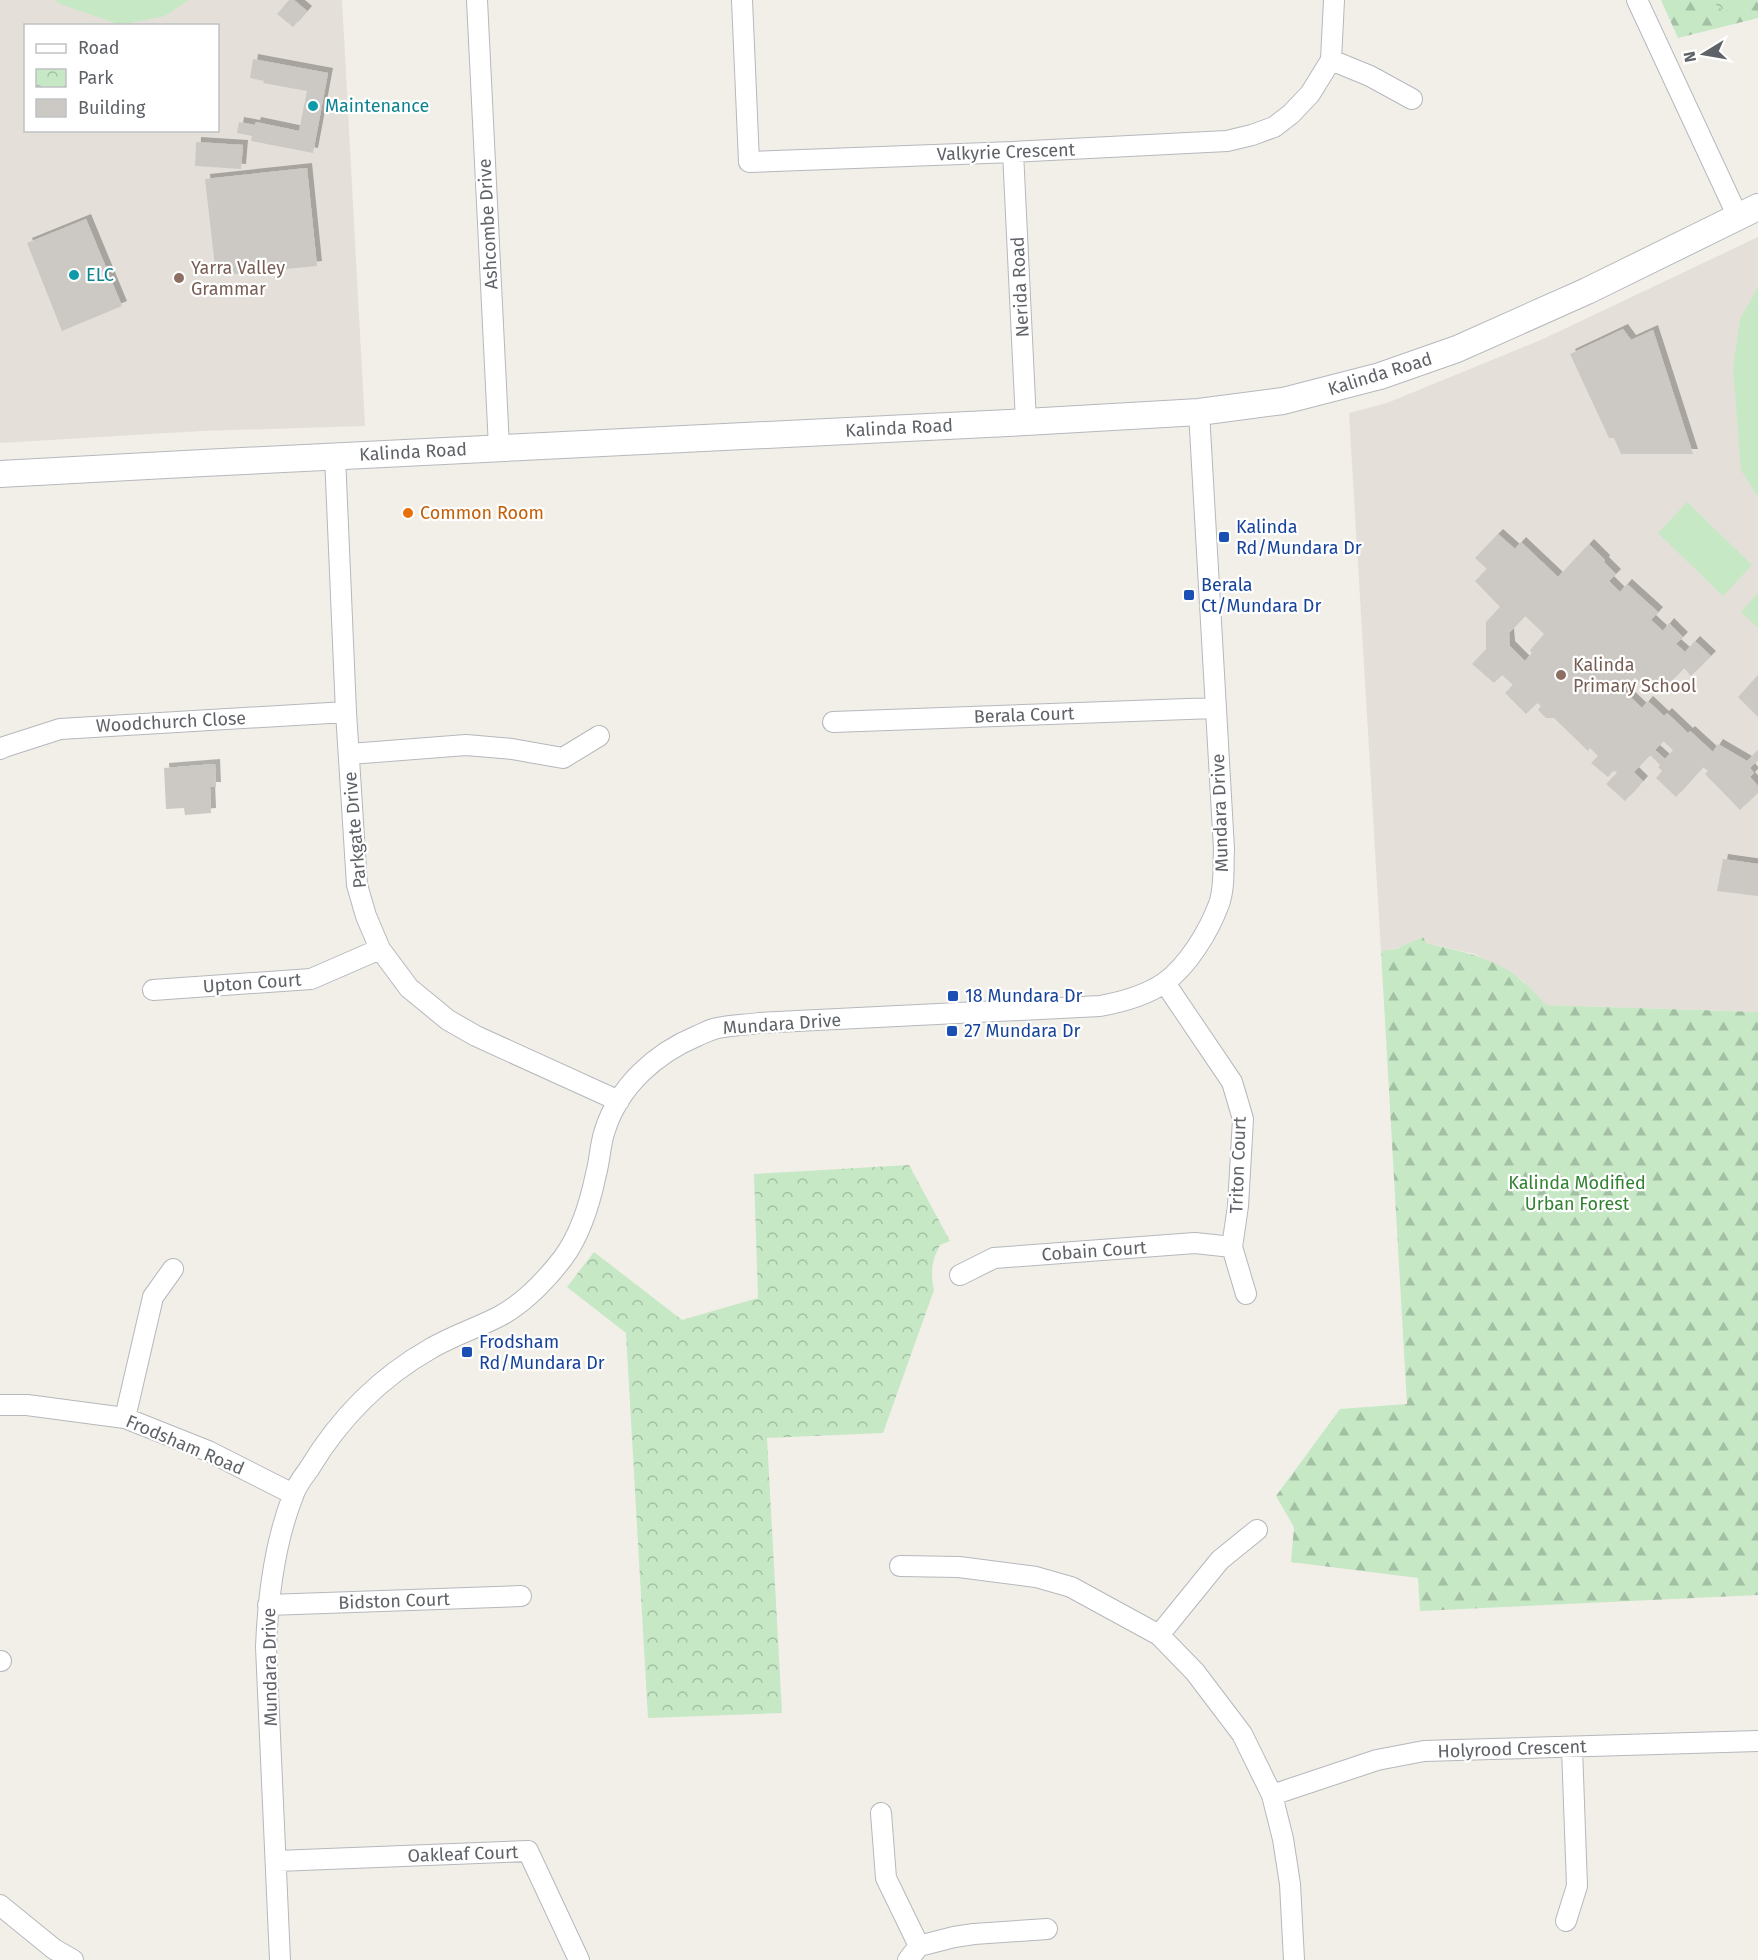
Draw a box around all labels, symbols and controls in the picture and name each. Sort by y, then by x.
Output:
legend [24,24,219,132]
north arrow [1674,24,1734,84]
text: Road [78,37,120,59]
text: N [1679,50,1700,64]
text: Park [78,67,114,89]
place label: Maintenance [325,95,429,117]
text: Building [78,97,146,119]
marker: Maintenance [306,99,320,113]
street label: Valkyrie Crescent [936,139,1076,165]
street label: Ashcombe Drive [474,158,502,290]
street label: Nerida Road [1006,236,1034,338]
place label: Yarra Valley Grammar [191,257,285,300]
place label: ELC [86,264,114,286]
marker: ELC [67,268,81,282]
marker: Yarra Valley Grammar [172,271,186,285]
street label: Kalinda Road [1325,348,1435,400]
street label: Kalinda Road [845,414,953,442]
street label: Kalinda Road [359,438,467,466]
place label: Common Room [420,502,544,524]
marker: Common Room [401,506,415,520]
place label: Kalinda Rd/Mundara Dr [1236,516,1362,559]
marker: Kalinda Rd/Mundara Dr [1217,530,1231,544]
place label: Berala Ct/Mundara Dr [1201,574,1321,617]
marker: Berala Ct/Mundara Dr [1182,588,1196,602]
place label: Kalinda Primary School [1573,654,1696,697]
marker: Kalinda Primary School [1554,668,1568,682]
street label: Berala Court [973,702,1075,728]
street label: Woodchurch Close [95,707,247,737]
street label: Mundara Drive [1207,753,1233,873]
street label: Parkgate Drive [339,771,371,889]
street label: Upton Court [202,969,303,997]
place label: 18 Mundara Dr [965,985,1083,1007]
marker: 18 Mundara Dr [946,989,960,1003]
street label: Mundara Drive [722,1009,842,1039]
place label: 27 Mundara Dr [964,1020,1081,1042]
marker: 27 Mundara Dr [945,1024,959,1038]
street label: Triton Court [1225,1116,1251,1214]
park label: Kalinda Modified Urban Forest [1508,1172,1646,1215]
street label: Cobain Court [1041,1236,1148,1266]
place label: Frodsham Rd/Mundara Dr [479,1331,605,1374]
marker: Frodsham Rd/Mundara Dr [460,1345,474,1359]
street label: Frodsham Road [123,1410,247,1480]
street label: Bidston Court [338,1588,451,1614]
street label: Mundara Drive [258,1607,282,1727]
street label: Holyrood Crescent [1437,1735,1587,1763]
street label: Oakleaf Court [407,1841,519,1867]

